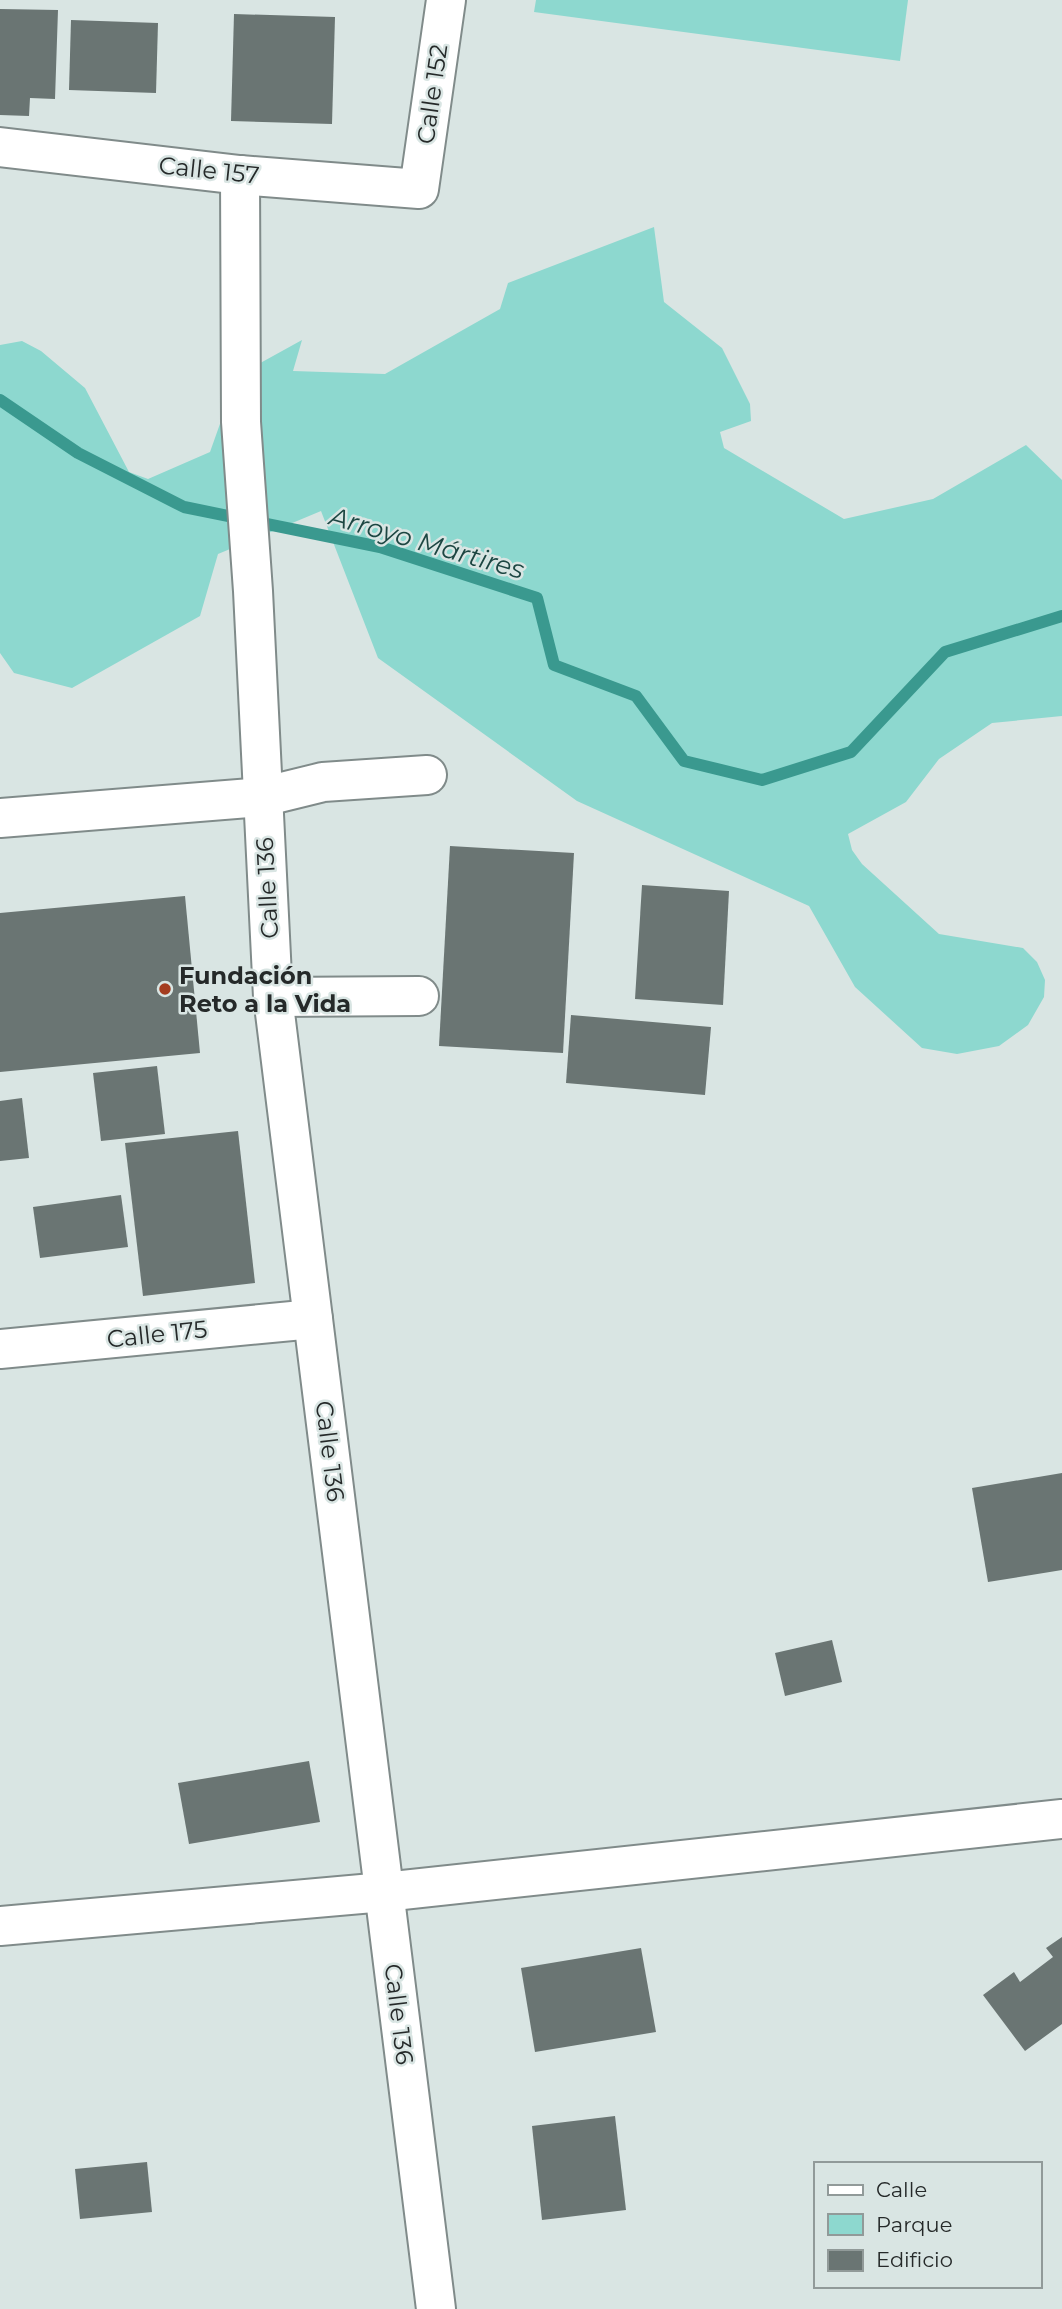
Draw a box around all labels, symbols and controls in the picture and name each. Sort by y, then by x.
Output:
street label: Calle 152 [411,42,453,146]
street label: Calle 157 [157,150,261,190]
water label: Arroyo Mártires [324,499,528,586]
street label: Calle 136 [250,837,284,939]
place label: Fundación Reto a la Vida [179,961,351,1018]
marker: Fundación Reto a la Vida [157,981,173,997]
street label: Calle 175 [105,1314,209,1354]
street label: Calle 136 [309,1399,351,1503]
street label: Calle 136 [378,1962,420,2066]
legend [814,2162,1041,2288]
text: Calle [876,2177,927,2202]
text: Parque [876,2212,952,2237]
text: Edificio [876,2247,953,2272]

